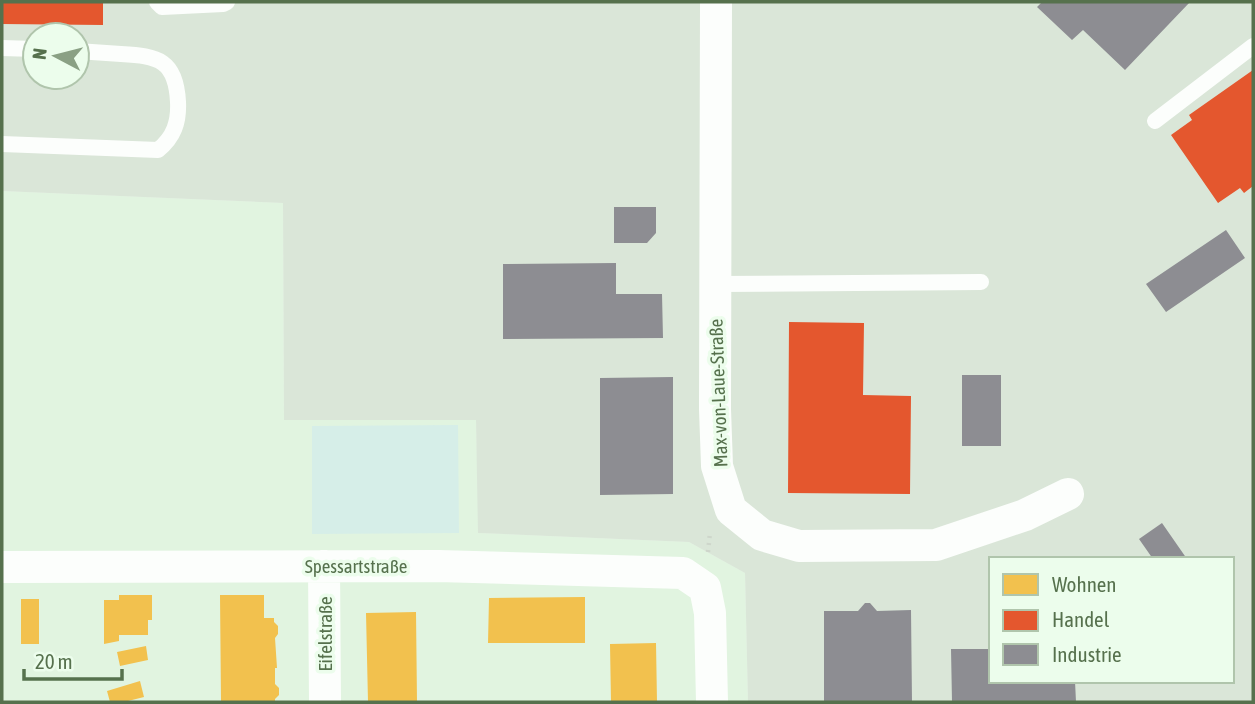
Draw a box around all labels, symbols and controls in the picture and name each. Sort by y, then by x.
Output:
north arrow [21,21,91,91]
text: N [28,47,51,61]
street label: Max-von-Laue-Straße [704,318,732,468]
street label: Spessartstraße [305,555,407,577]
legend [989,557,1234,683]
text: Wohnen [1052,572,1117,596]
street label: Eifelstraße [314,596,336,672]
text: Handel [1052,607,1110,631]
scale bar [24,638,122,682]
text: Industrie [1052,642,1122,666]
text: 20 m [35,649,73,673]

